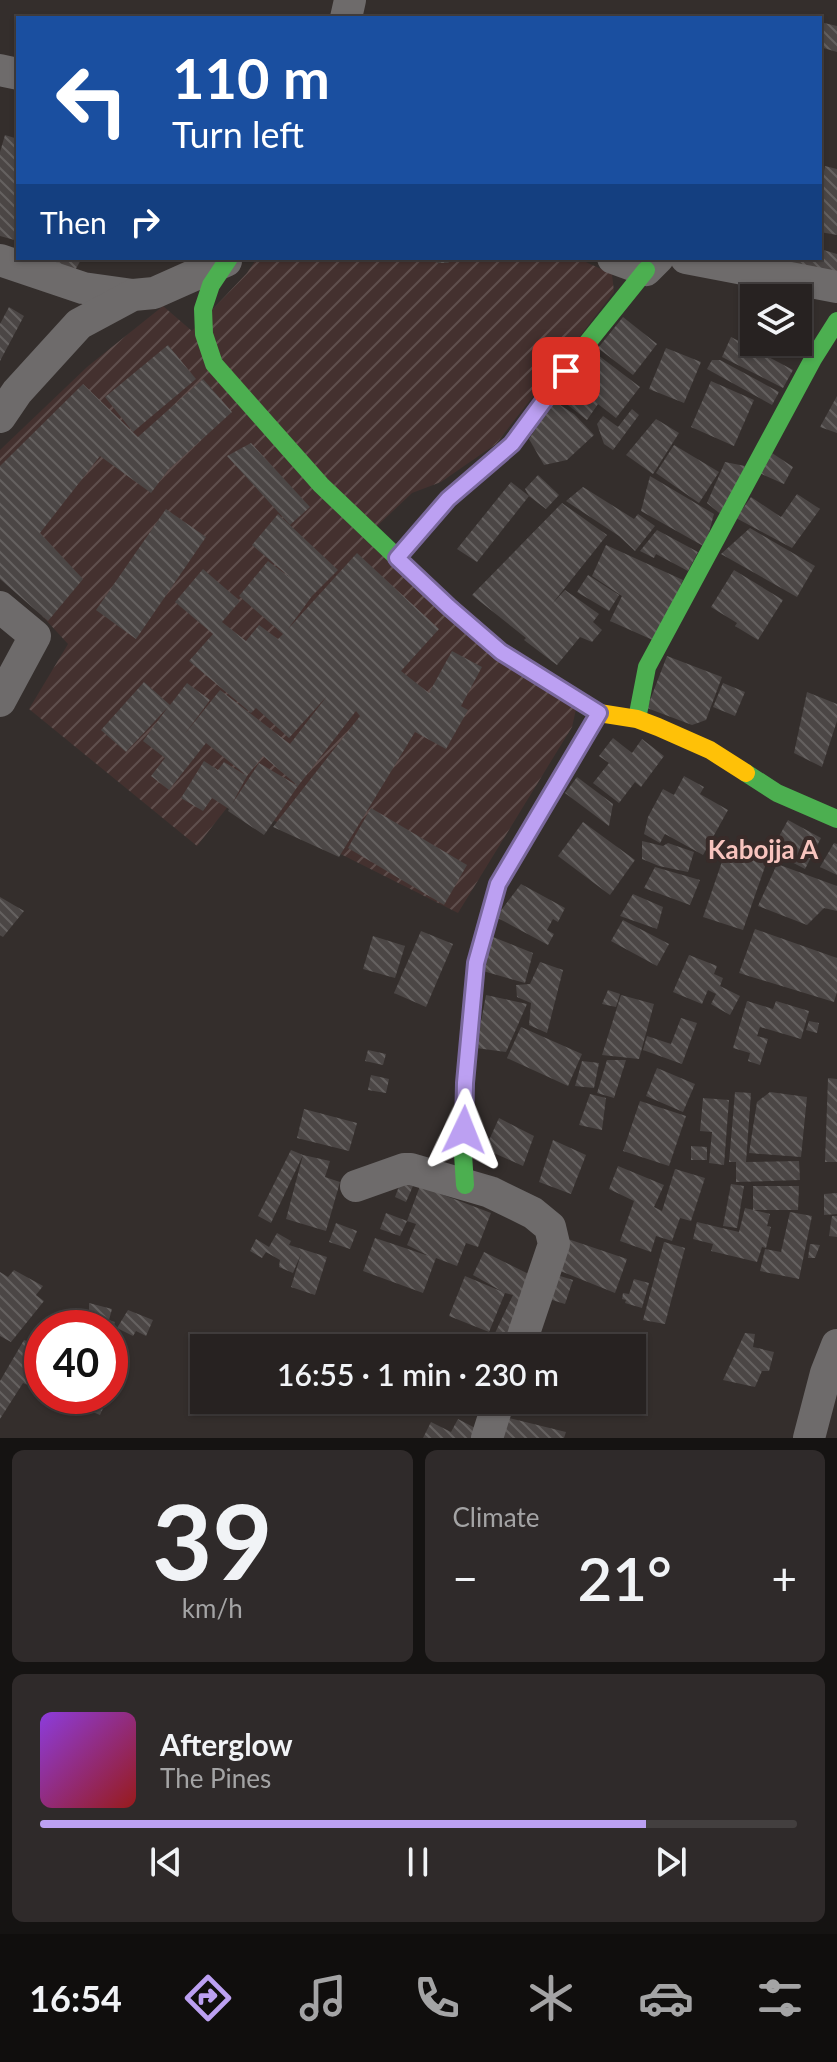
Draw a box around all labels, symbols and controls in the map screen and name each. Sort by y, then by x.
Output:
text: 110 m [172,44,330,111]
icon: left [40,48,144,152]
text: Turn left [172,112,304,156]
icon: right [123,200,167,244]
text: Then [40,204,107,240]
map controls [740,284,812,356]
button: layers [740,284,812,356]
pin [532,337,600,405]
icon: arrive [544,349,588,393]
district label: Kabojja A [708,833,819,865]
position arrow [422,1088,506,1172]
speed limit sign: 40 [24,1310,128,1414]
text: 16:55 · 1 min · 230 m [277,1356,559,1392]
text: 39 [152,1477,273,1602]
text: Climate [453,1501,539,1533]
text: 21° [578,1542,672,1614]
text: − [453,1552,478,1604]
text: + [771,1552,797,1604]
text: km/h [182,1592,243,1624]
text: Afterglow [160,1726,293,1762]
text: The Pines [160,1762,271,1794]
icon: previous [144,1840,188,1884]
icon: pause [396,1840,440,1884]
icon: next [649,1840,693,1884]
icon: directions [180,1970,236,2026]
icon: music [295,1970,351,2026]
icon: phone [409,1970,465,2026]
icon: climate [523,1970,579,2026]
icon: car [638,1970,694,2026]
icon: filters [752,1970,808,2026]
text: 16:54 [29,1976,122,2020]

